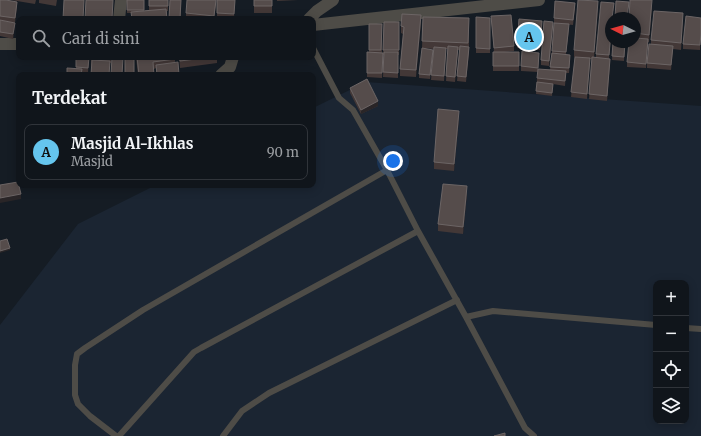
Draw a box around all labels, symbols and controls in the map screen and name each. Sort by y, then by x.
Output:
north arrow [605,12,641,48]
search box [16,16,316,60]
pin: A [516,22,542,52]
icon: search [30,27,52,49]
text: Cari di sini [62,29,140,48]
text: Terdekat [32,87,107,109]
text: Masjid Al-Ikhlas [71,134,193,153]
text: A [41,144,51,161]
text: 90 m [267,144,299,161]
your location [383,151,403,171]
text: Masjid [71,153,113,170]
map controls [653,280,689,424]
button: + [653,280,689,316]
button: − [653,316,689,352]
button: locate [653,352,689,388]
button: layers [653,388,689,424]

